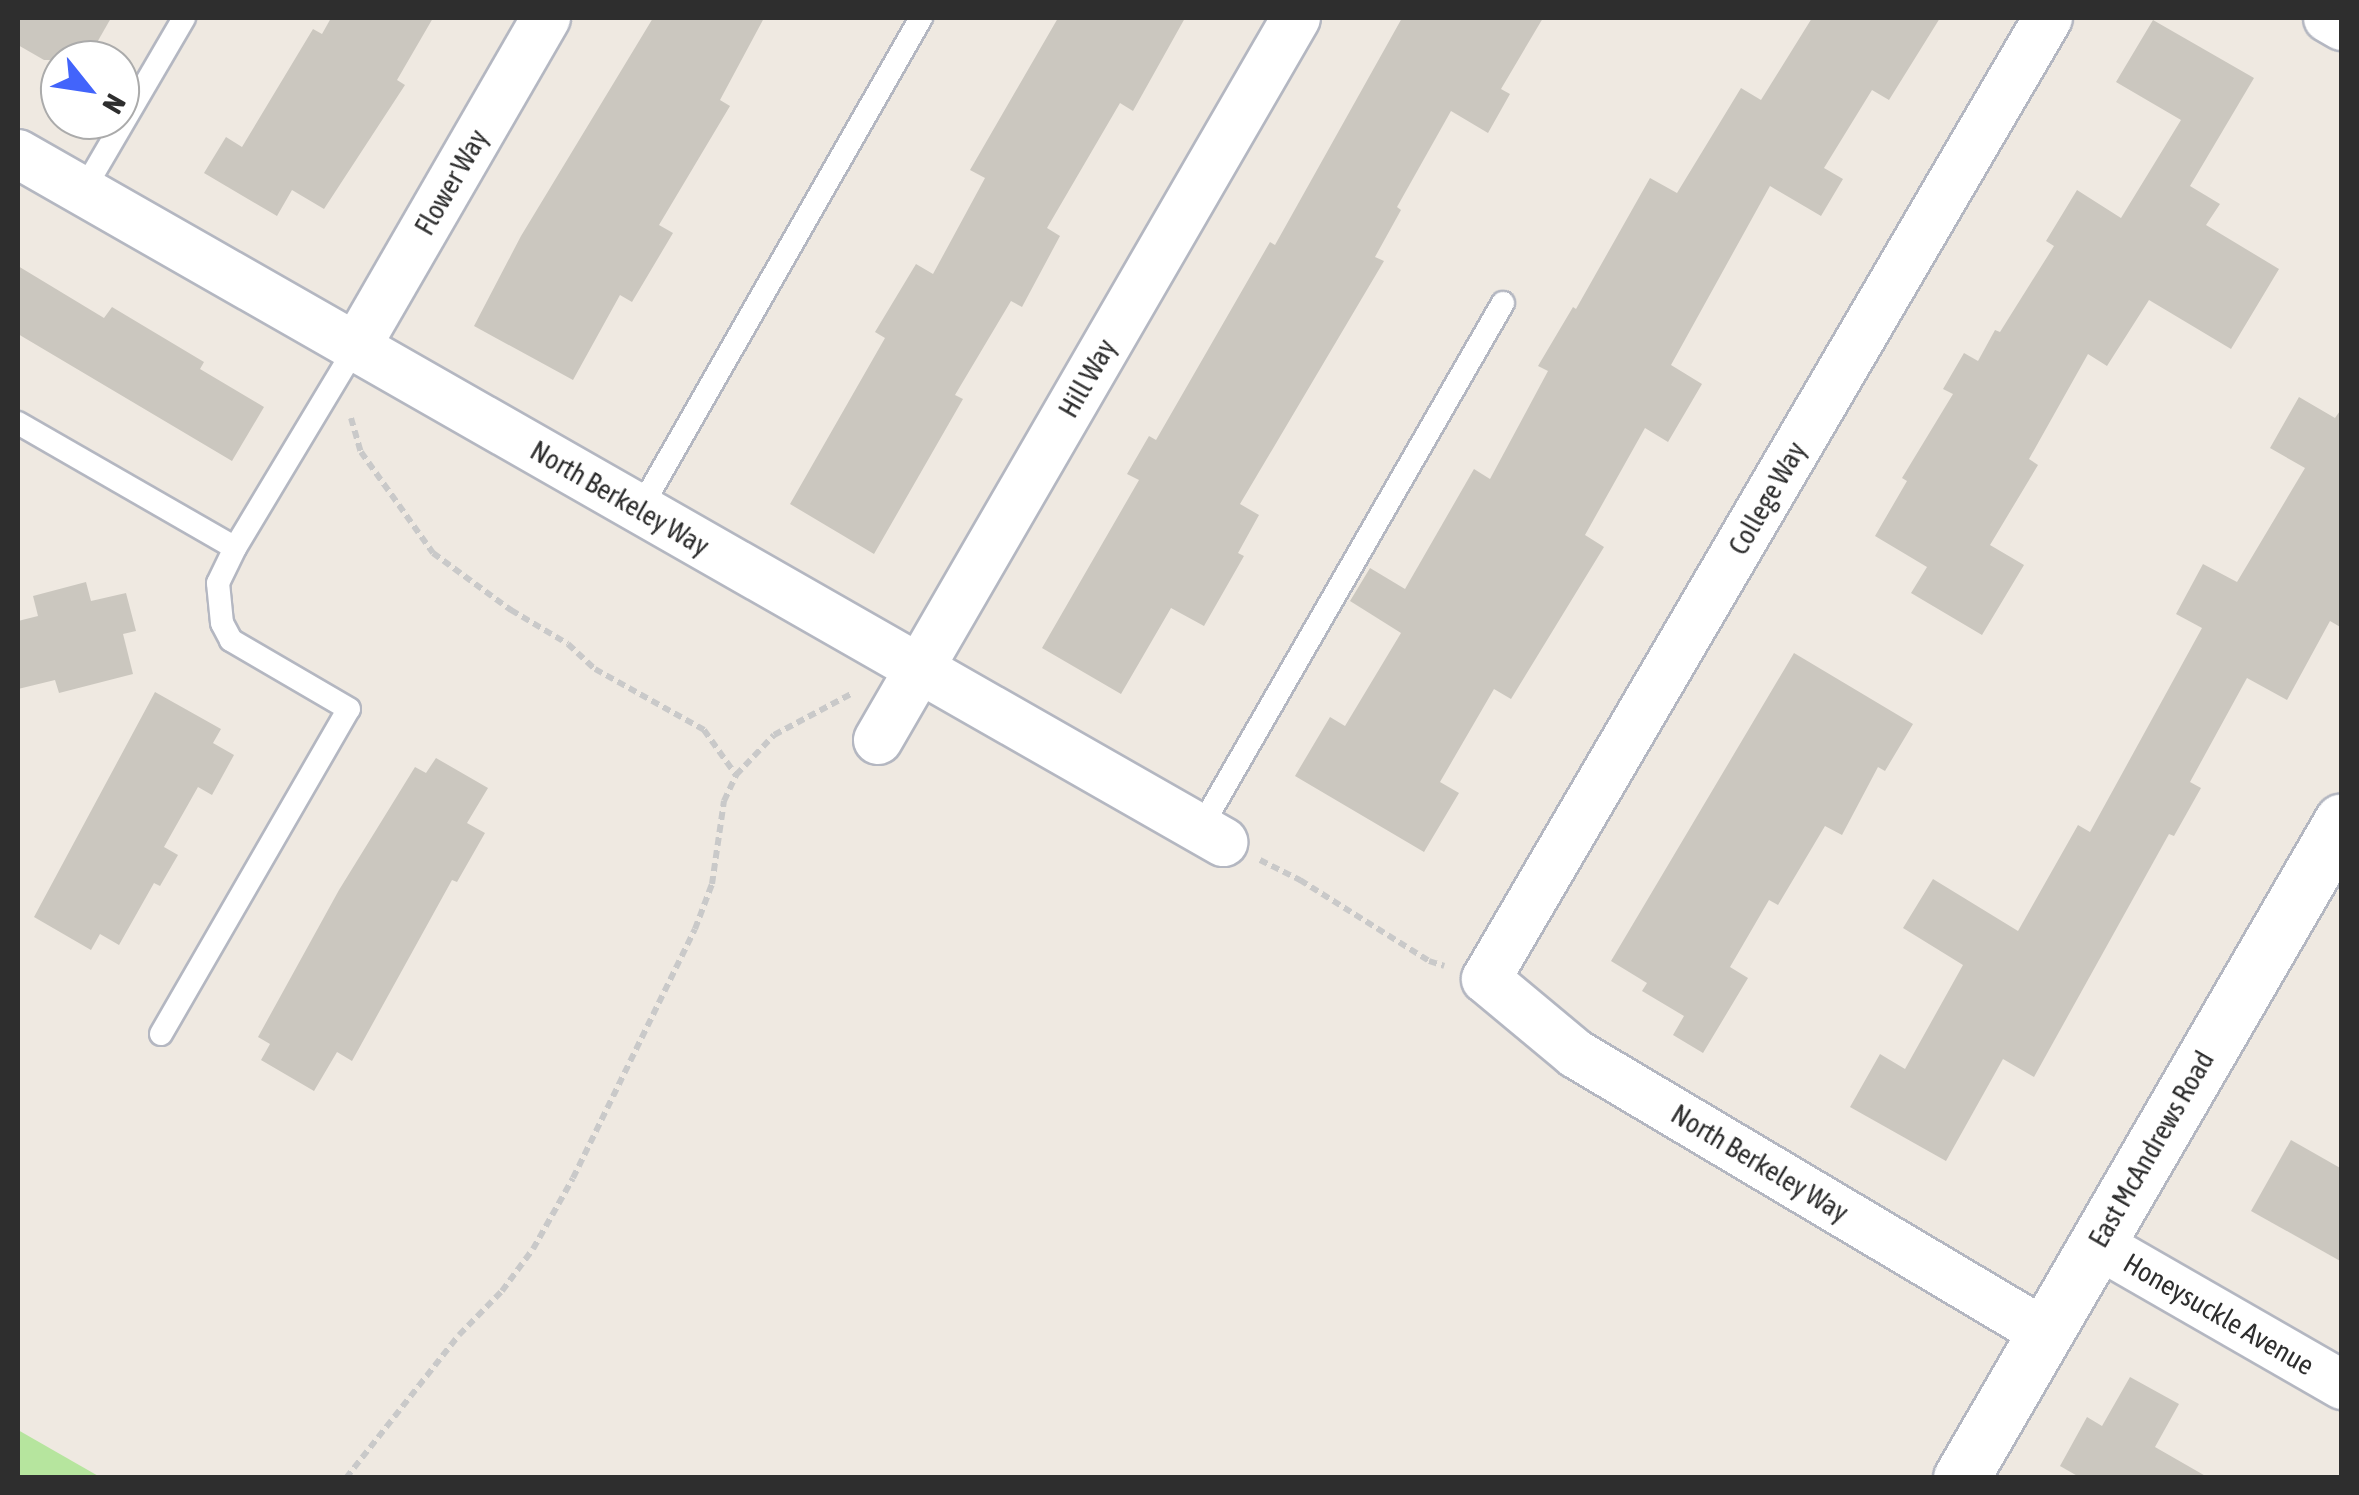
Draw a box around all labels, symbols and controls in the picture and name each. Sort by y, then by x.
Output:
north arrow [40,40,140,140]
text: N [96,89,132,119]
street label: Flower Way [407,123,495,241]
street label: Hill Way [1051,333,1123,423]
street label: North Berkeley Way [525,433,715,563]
street label: College Way [1721,435,1813,561]
street label: East McAndrews Road [2081,1045,2221,1253]
street label: North Berkeley Way [1665,1097,1855,1229]
street label: Honeysuckle Avenue [2118,1246,2320,1382]

